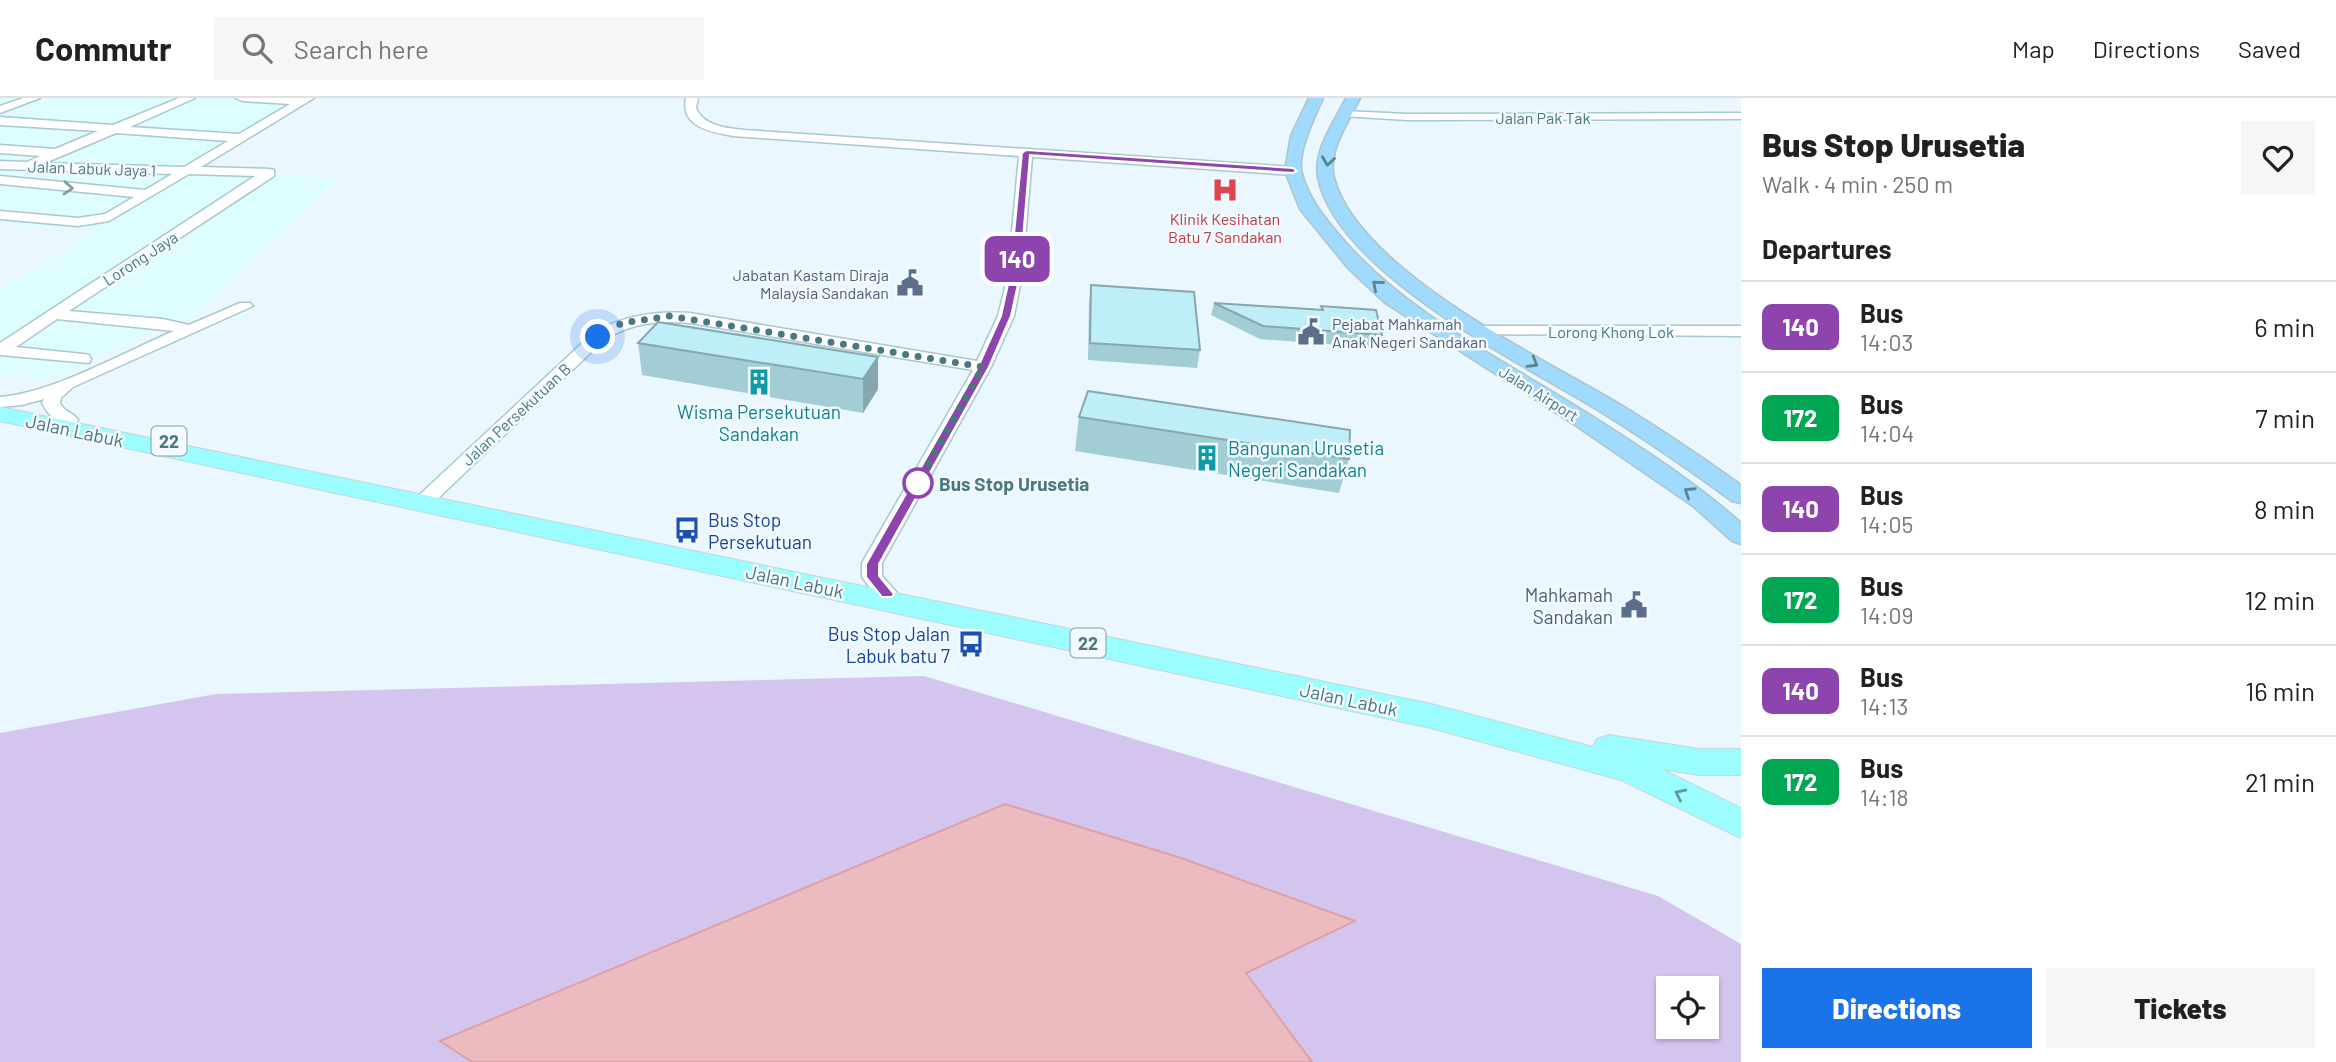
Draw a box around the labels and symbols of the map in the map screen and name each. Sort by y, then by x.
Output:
street label: Jalan Pak Tak [1496,108,1590,127]
one-way arrow [1320,155,1335,167]
street label: Jalan Labuk Jaya 1 [28,156,156,180]
hospital icon: Klinik Kesihatan Batu 7 Sandakan [1210,175,1240,205]
one-way arrow [62,180,73,195]
place label: Klinik Kesihatan Batu 7 Sandakan [1168,209,1282,246]
street label: Lorong Jaya [99,227,181,289]
line badge: 140 [977,236,1057,282]
place label: Jabatan Kastam Diraja Malaysia Sandakan [733,265,889,302]
public building icon: Jabatan Kastam Diraja Malaysia Sandakan [895,268,925,298]
one-way arrow [1372,281,1385,293]
place label: Pejabat Mahkamah Anak Negeri Sandakan [1332,314,1487,351]
public building icon: Pejabat Mahkamah Anak Negeri Sandakan [1296,317,1326,347]
your location [580,319,615,354]
street label: Lorong Khong Lok [1548,322,1674,341]
one-way arrow [1526,355,1539,368]
street label: Jalan Persekutuan B [458,359,574,469]
street label: Jalan Airport [1496,361,1582,425]
building icon: Wisma Persekutuan Sandakan [744,367,774,397]
place label: Wisma Persekutuan Sandakan [677,400,841,445]
street label: Jalan Labuk [24,408,126,452]
road number: 22 [152,426,186,456]
place label: Bangunan Urusetia Negeri Sandakan [1228,436,1384,481]
building icon: Bangunan Urusetia Negeri Sandakan [1192,443,1222,473]
marker: Bus Stop Urusetia [903,468,933,498]
place label: Bus Stop Urusetia [939,472,1089,495]
one-way arrow [1683,488,1696,501]
place label: Bus Stop Persekutuan [708,508,812,553]
bus stop icon: Bus Stop Persekutuan [672,515,702,545]
street label: Jalan Labuk [744,559,846,603]
place label: Mahkamah Sandakan [1525,583,1613,628]
public building icon: Mahkamah Sandakan [1619,590,1649,620]
place label: Bus Stop Jalan Labuk batu 7 [828,622,950,667]
road number: 22 [1070,628,1106,658]
bus stop icon: Bus Stop Jalan Labuk batu 7 [956,629,986,659]
street label: Jalan Labuk [1298,677,1400,721]
one-way arrow [1675,788,1687,802]

